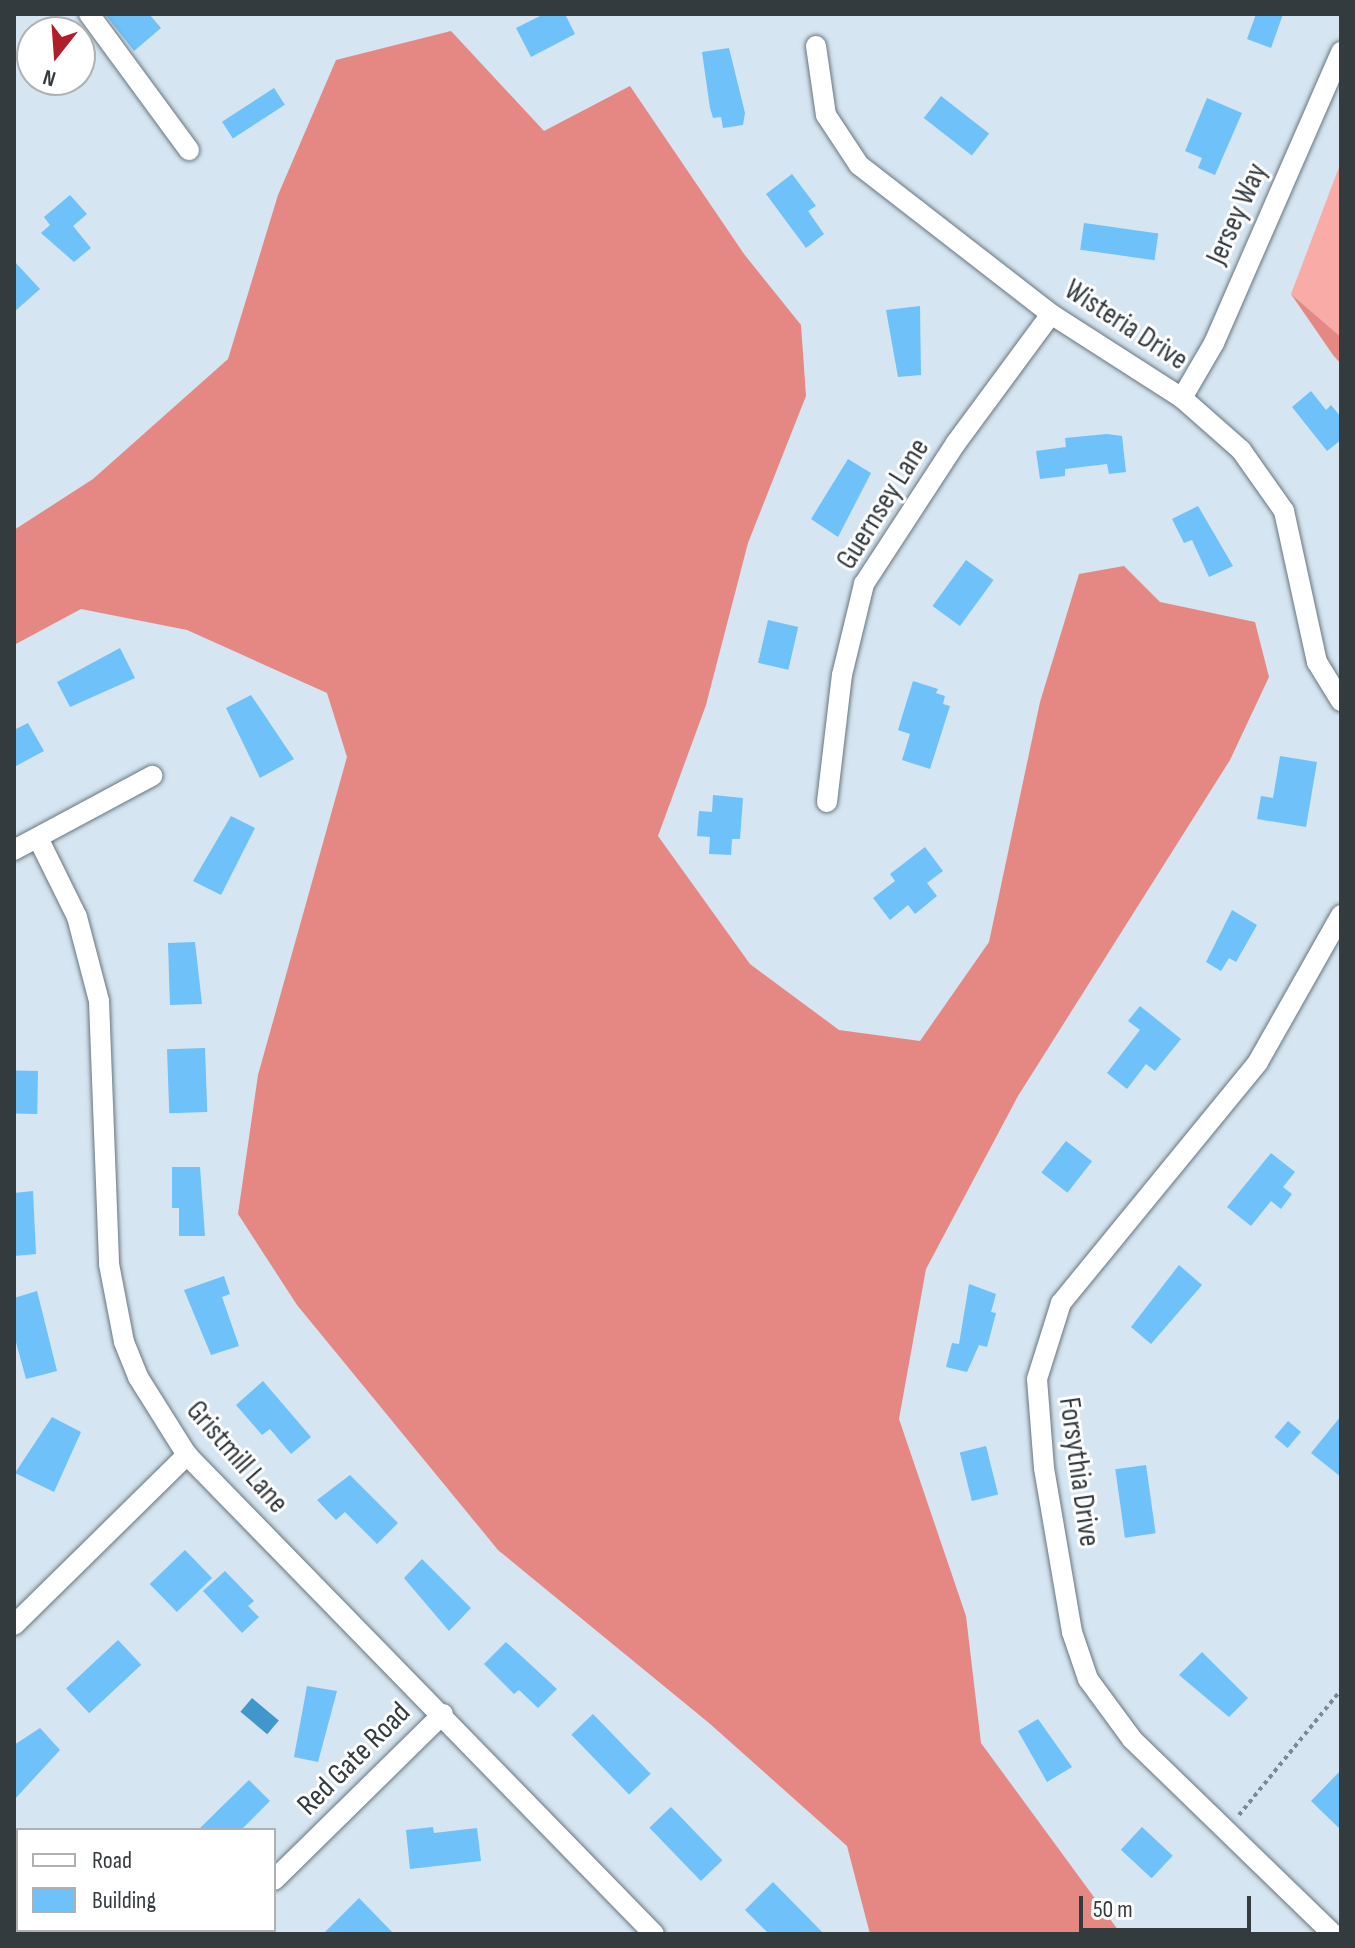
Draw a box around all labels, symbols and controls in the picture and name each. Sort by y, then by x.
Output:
north arrow [16,16,96,96]
text: N [40,63,59,92]
street label: Jersey Way [1199,158,1275,270]
street label: Wisteria Drive [1058,272,1194,378]
street label: Guernsey Lane [829,432,937,576]
street label: Gristmill Lane [178,1393,296,1521]
street label: Forsythia Drive [1051,1395,1107,1549]
street label: Red Gate Road [290,1695,418,1823]
legend [16,1828,276,1932]
text: Road [92,1846,132,1875]
scale bar [1083,1880,1255,1930]
text: Building [92,1886,156,1915]
text: 50 m [1093,1895,1133,1924]

